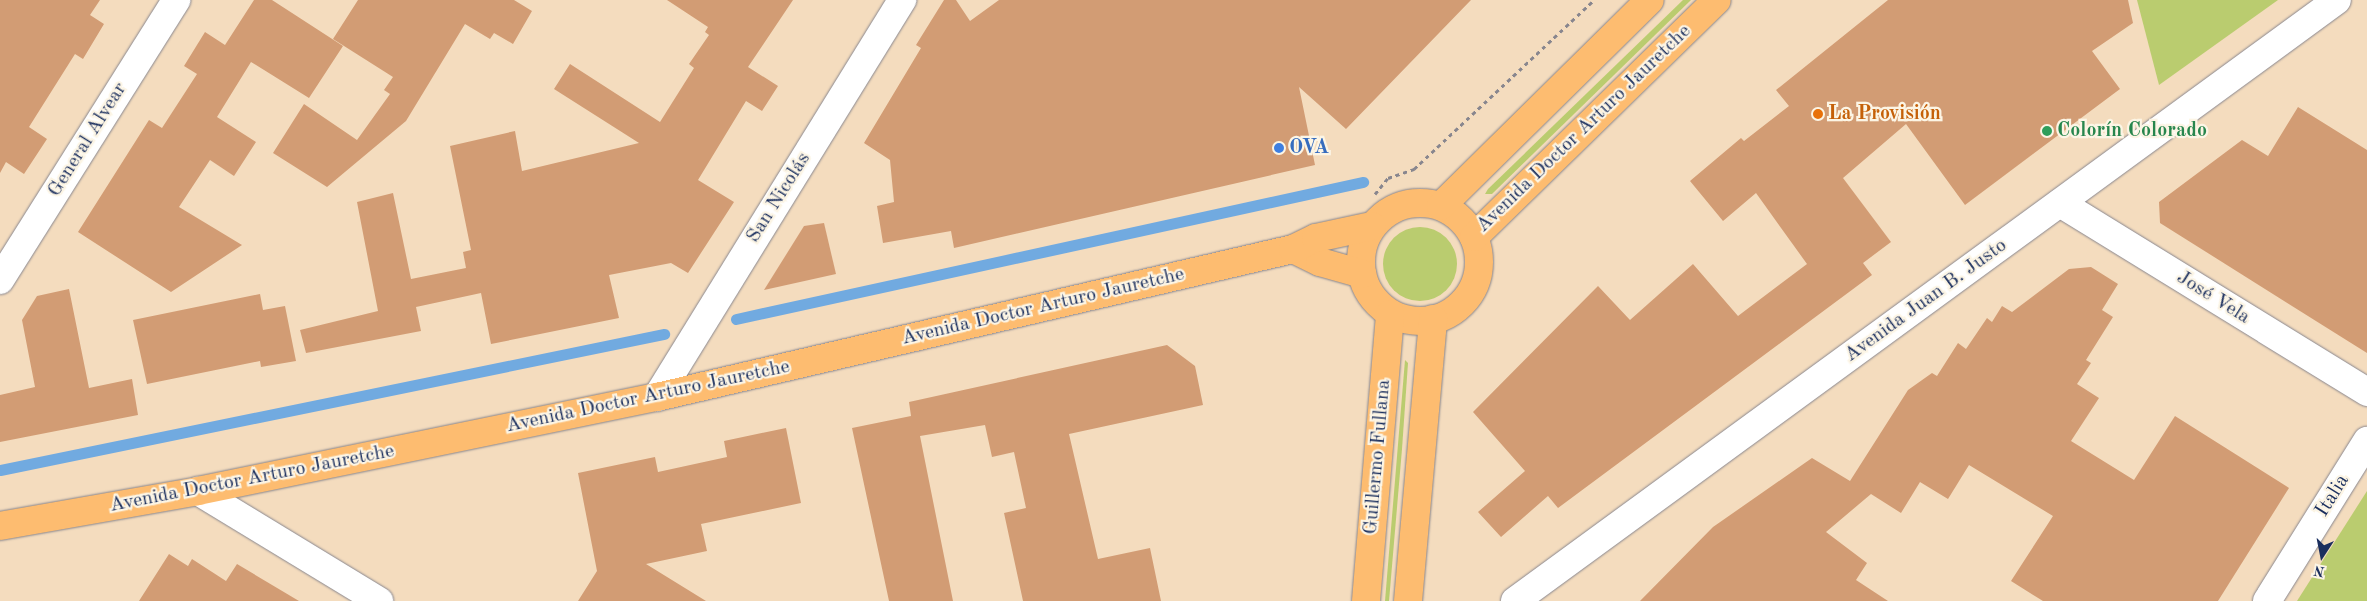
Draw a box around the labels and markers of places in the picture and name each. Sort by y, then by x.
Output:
place label: La Provisión [1828,102,1941,126]
marker: La Provisión [1812,108,1824,120]
place label: Colorín Colorado [2057,119,2207,143]
marker: Colorín Colorado [2041,125,2053,137]
place label: OVA [1289,136,1329,160]
marker: OVA [1273,142,1285,154]

